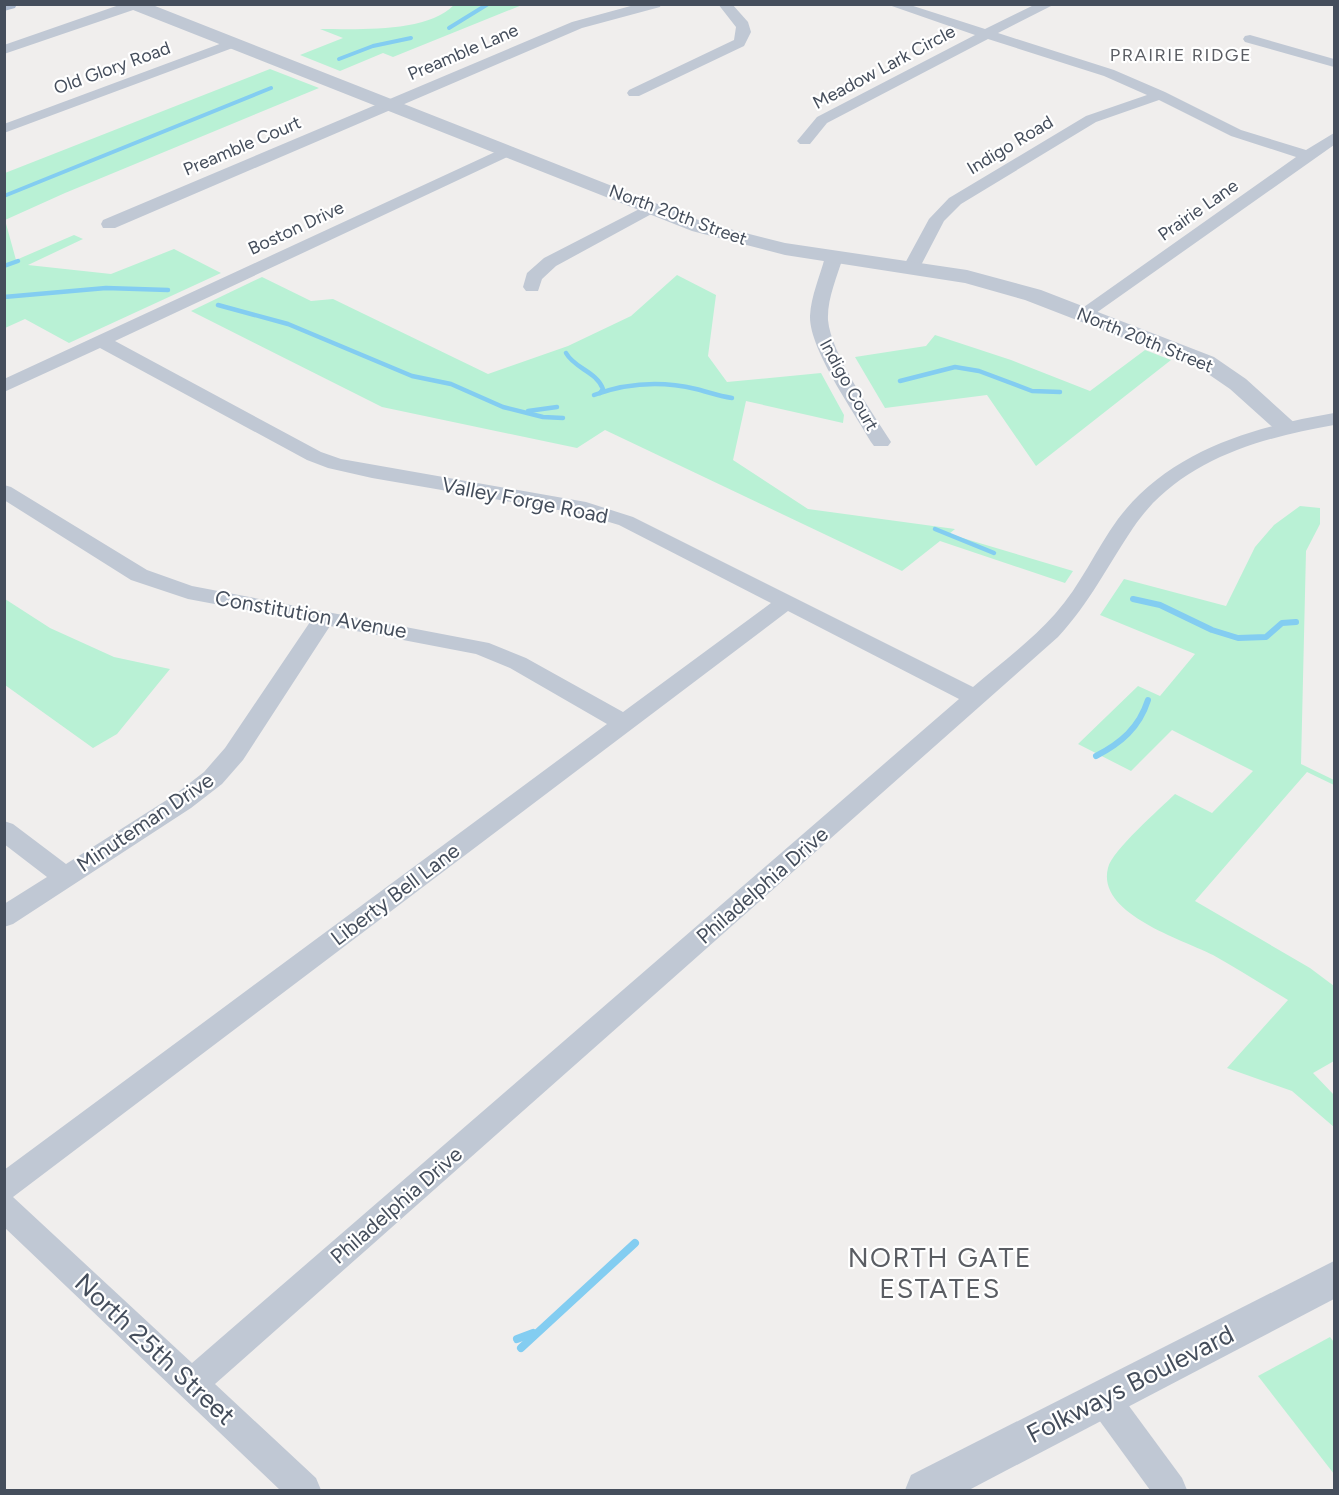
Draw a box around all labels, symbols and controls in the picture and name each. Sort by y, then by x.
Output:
street label: Preamble Lane [404,19,522,85]
street label: Meadow Lark Circle [809,20,959,114]
street label: Old Glory Road [51,37,173,99]
district label: PRAIRIE RIDGE [1110,44,1252,66]
street label: Preamble Court [180,111,304,181]
street label: Indigo Road [963,111,1057,179]
street label: Prairie Lane [1154,174,1242,246]
street label: North 20th Street [606,180,750,250]
street label: Boston Drive [245,196,348,260]
street label: North 20th Street [1074,303,1217,377]
street label: Indigo Court [815,335,883,435]
street label: Valley Forge Road [440,472,610,528]
street label: Constitution Avenue [213,585,409,643]
street label: Minuteman Drive [72,767,218,877]
street label: Philadelphia Drive [691,821,833,949]
street label: Liberty Bell Lane [326,838,464,950]
street label: Philadelphia Drive [325,1141,467,1269]
district label: NORTH GATE ESTATES [848,1241,1032,1305]
street label: North 25th Street [68,1266,242,1432]
street label: Folkways Boulevard [1021,1318,1239,1450]

